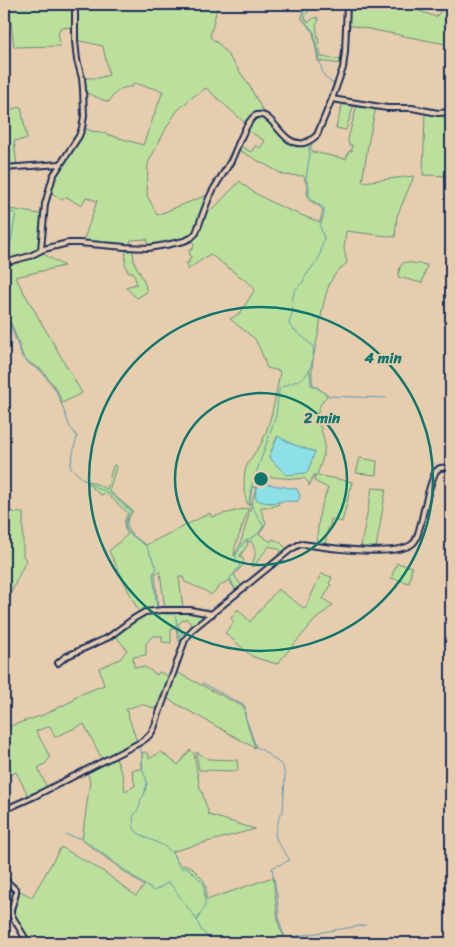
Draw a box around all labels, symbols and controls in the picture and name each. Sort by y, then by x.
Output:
text: 4 min [363,345,402,371]
text: 2 min [303,405,341,431]
centre of rings [252,470,270,488]

